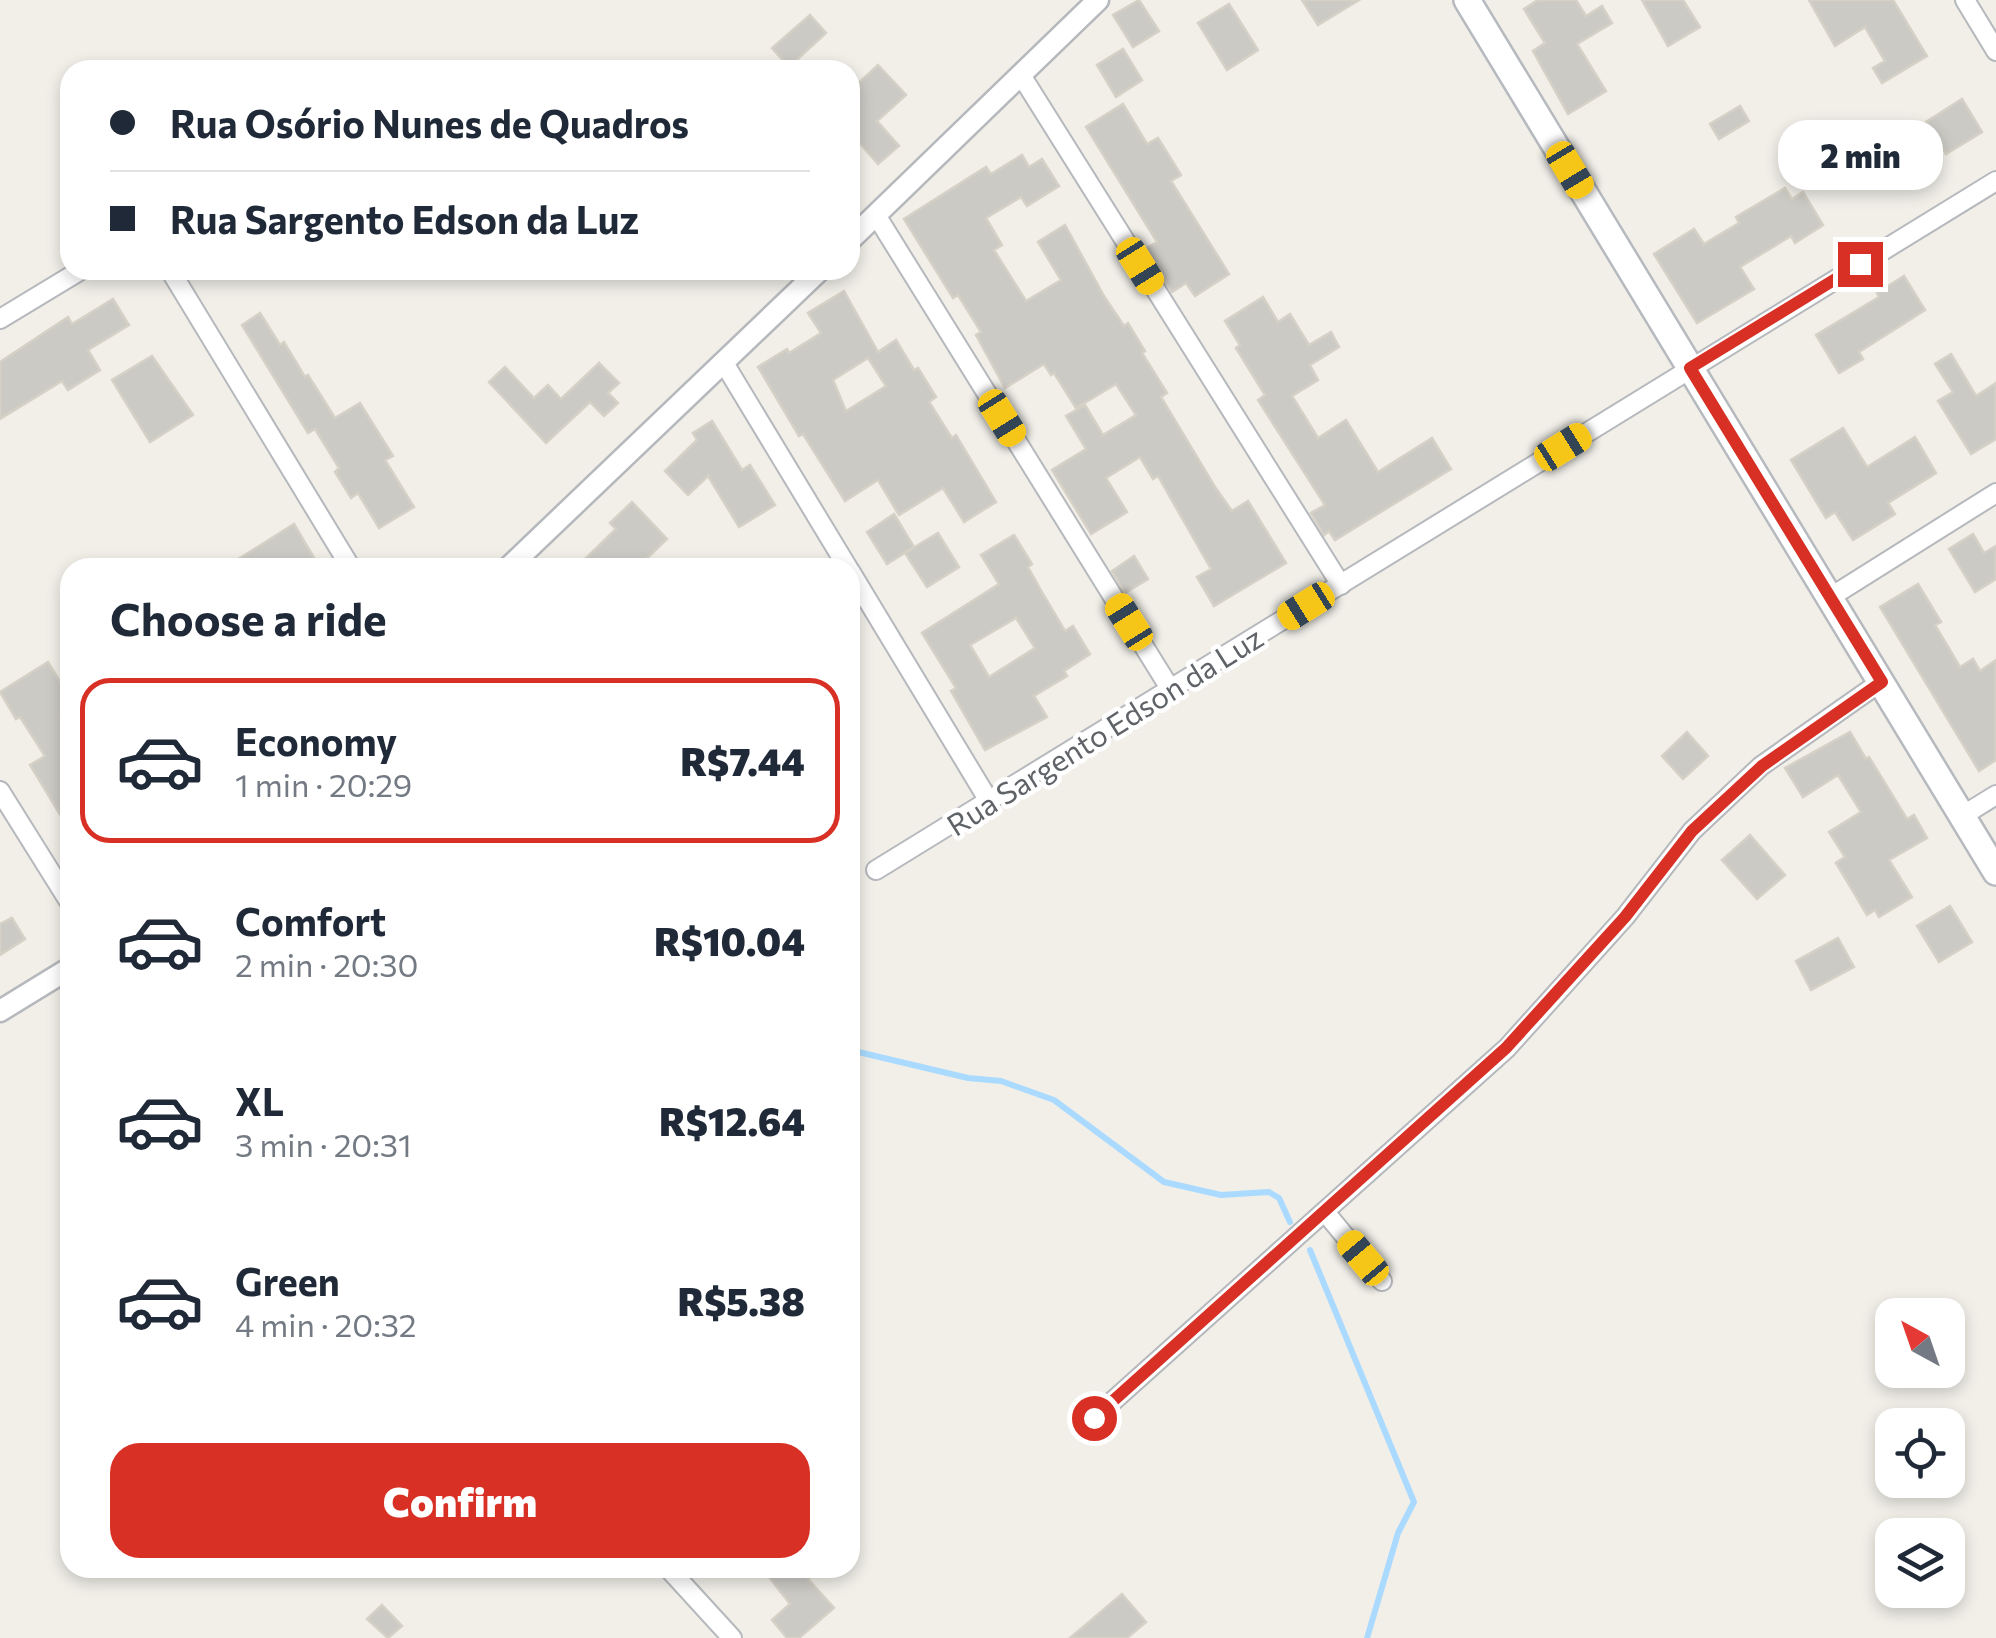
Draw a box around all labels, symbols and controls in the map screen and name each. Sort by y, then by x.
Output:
text: Rua Osório Nunes de Quadros [170,99,689,146]
callout: 2 min [1778,119,1942,189]
text: 2 min [1820,135,1901,175]
car [1542,137,1598,203]
text: Rua Sargento Edson da Luz [170,195,639,242]
car [1111,233,1169,299]
route end [1838,242,1883,287]
car [973,385,1031,451]
car [1530,418,1596,476]
car [1273,577,1339,635]
car [1100,589,1158,655]
text: Choose a ride [110,590,387,645]
street label: Rua Sargento Edson da Luz [939,618,1269,842]
icon: car [115,716,205,806]
text: Economy [235,717,397,764]
text: R$7.44 [680,737,805,784]
text: 1 min · 20:29 [235,764,412,804]
icon: car [115,896,205,986]
text: Comfort [235,897,386,944]
text: R$10.04 [654,917,805,964]
text: 2 min · 20:30 [235,944,418,984]
icon: car [115,1076,205,1166]
text: XL [235,1077,284,1124]
text: R$12.64 [659,1097,805,1144]
text: 3 min · 20:31 [235,1124,412,1164]
car [1332,1225,1394,1291]
icon: car [115,1256,205,1346]
text: Green [235,1257,340,1304]
text: R$5.38 [677,1277,805,1324]
north arrow [1875,1298,1965,1388]
map controls [1875,1298,1965,1608]
text: 4 min · 20:32 [235,1304,417,1344]
route start [1072,1396,1117,1441]
button: locate [1875,1408,1965,1498]
button: Confirm [110,1443,810,1558]
button: layers [1875,1518,1965,1608]

